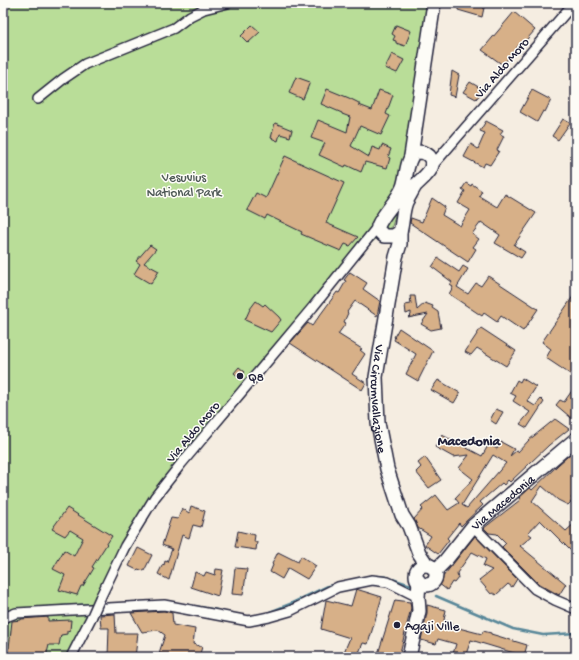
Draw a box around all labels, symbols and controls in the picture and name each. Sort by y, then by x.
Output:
street label: Via Aldo Moro [472,35,533,103]
park label: Vesuvius National Park [147,171,223,201]
street label: Via Circumvallazione [366,342,389,455]
marker: Q8 [235,371,245,381]
place label: Q8 [248,371,264,386]
street label: Via Aldo Moro [163,399,224,467]
district label: Macedonia [438,434,501,451]
street label: Via Macedonia [468,472,539,535]
marker: Agaji Ville [392,620,402,630]
place label: Agaji Ville [405,620,460,635]

